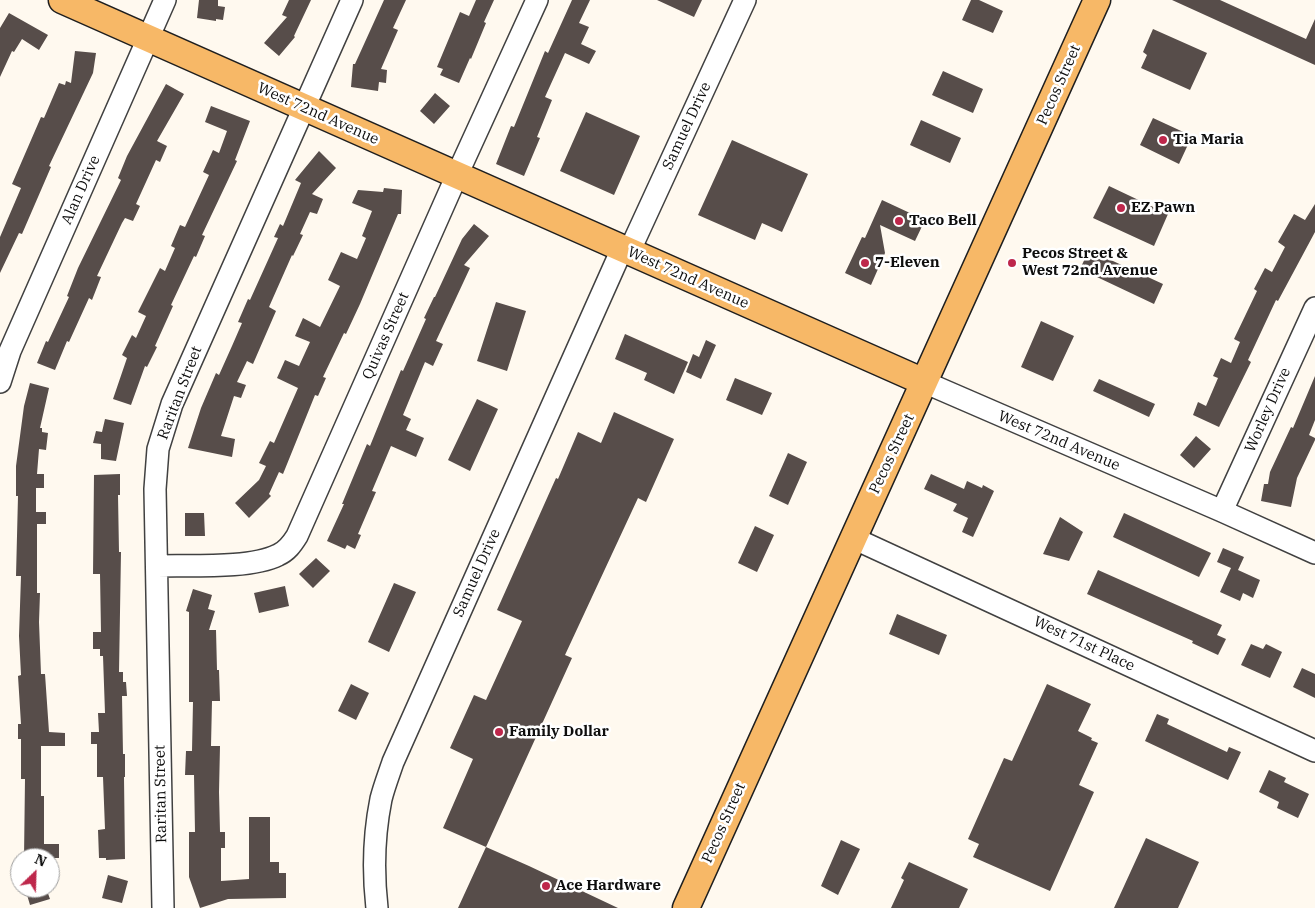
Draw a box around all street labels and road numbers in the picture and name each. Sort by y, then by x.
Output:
street label: Pecos Street [1033,42,1085,128]
street label: West 72nd Avenue [255,79,381,149]
street label: Samuel Drive [659,79,715,173]
street label: Alan Drive [58,153,104,227]
street label: West 72nd Avenue [625,243,751,313]
street label: Quivas Street [359,290,413,382]
street label: Raritan Street [154,344,206,442]
street label: Worley Drive [1241,365,1295,455]
street label: West 72nd Avenue [995,407,1123,475]
street label: Pecos Street [866,411,918,497]
street label: Samuel Drive [450,526,504,620]
street label: West 71st Place [1031,613,1137,675]
street label: Raritan Street [151,745,171,843]
street label: Pecos Street [698,780,750,866]

